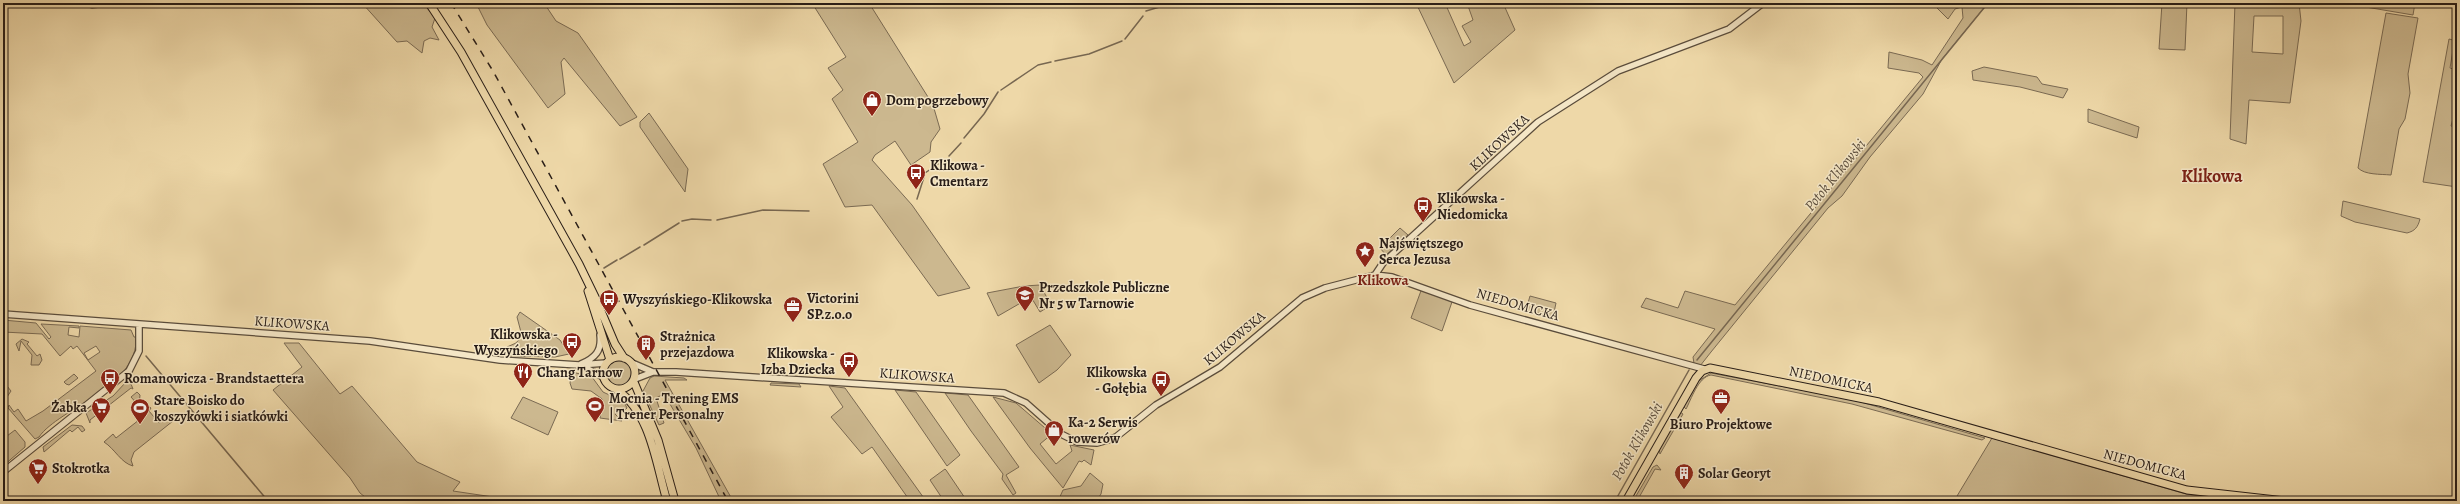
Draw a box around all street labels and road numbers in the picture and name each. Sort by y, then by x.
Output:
street label: KLIKOWSKA [1465,109,1534,175]
street label: NIEDOMICKA [1474,284,1562,326]
street label: KLIKOWSKA [1199,306,1270,370]
street label: KLIKOWSKA [254,311,331,336]
street label: NIEDOMICKA [1787,361,1875,398]
street label: KLIKOWSKA [879,363,956,388]
street label: NIEDOMICKA [2101,444,2189,485]

